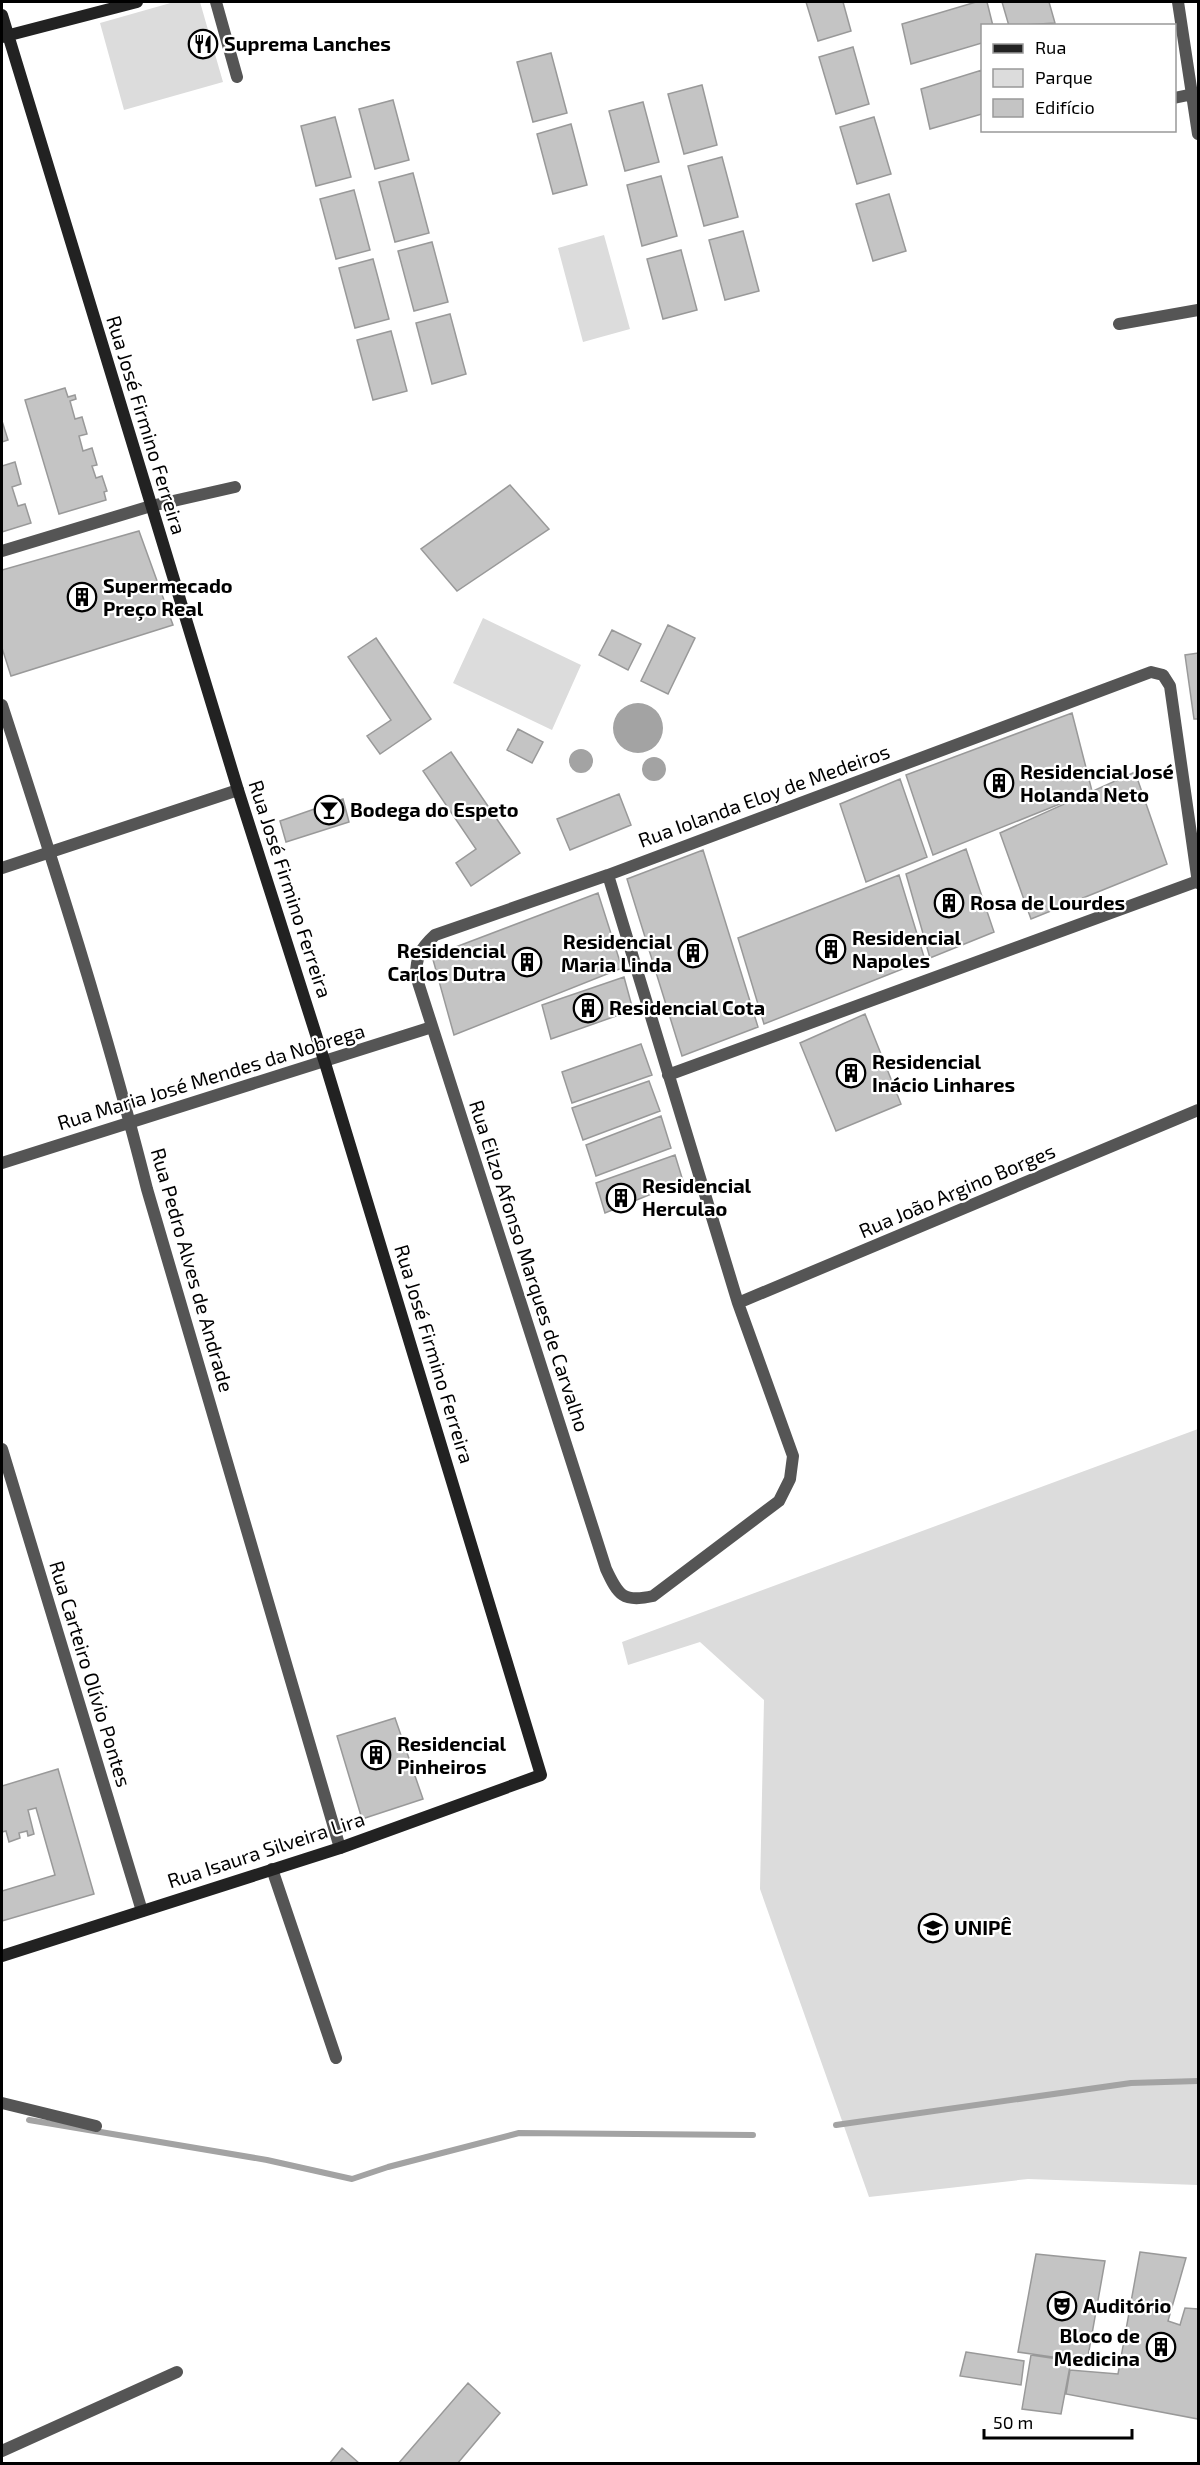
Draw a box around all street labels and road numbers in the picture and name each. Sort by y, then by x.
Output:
street label: Rua José Firmino Ferreira [102,312,192,537]
street label: Rua Iolanda Eloy de Medeiros [635,738,893,852]
street label: Rua José Firmino Ferreira [244,777,338,1001]
street label: Rua Maria José Mendes da Nobrega [54,1018,367,1134]
street label: Rua Eilzo Afonso Marques de Carvalho [465,1097,595,1435]
street label: Rua João Argino Borges [855,1138,1058,1242]
street label: Rua Pedro Alves de Andrade [147,1145,239,1395]
street label: Rua José Firmino Ferreira [390,1241,480,1466]
street label: Rua Carteiro Olívio Pontes [45,1558,137,1790]
street label: Rua Isaura Silveira Lira [164,1806,367,1892]

